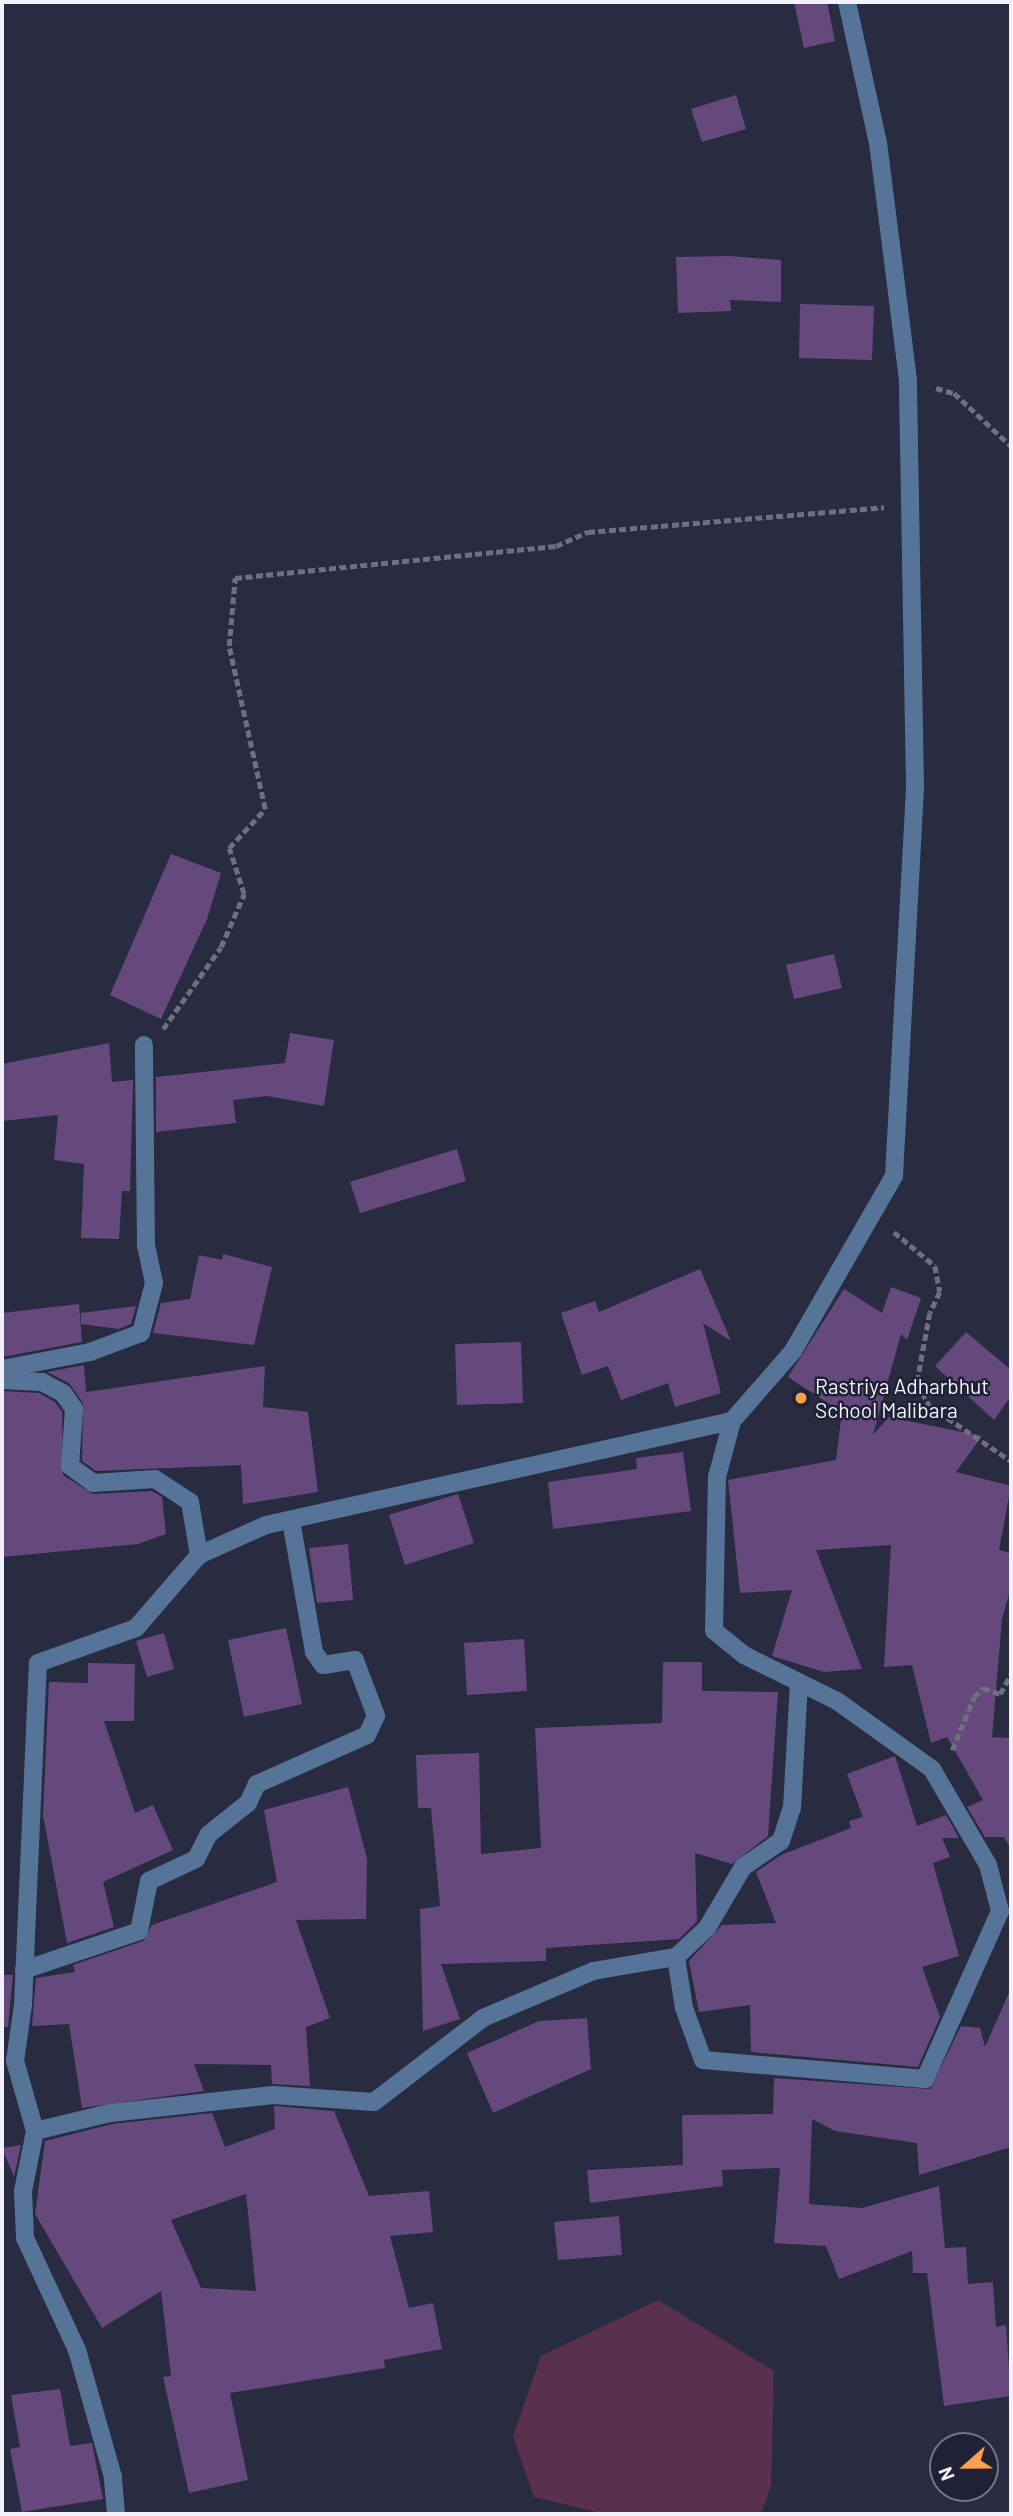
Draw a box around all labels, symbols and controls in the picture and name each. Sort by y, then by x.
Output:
place label: Rastriya Adharbhut School Malibara [815,1373,989,1423]
marker: Rastriya Adharbhut School Malibara [793,1390,809,1406]
north arrow [929,2432,999,2502]
text: N [933,2464,959,2484]

